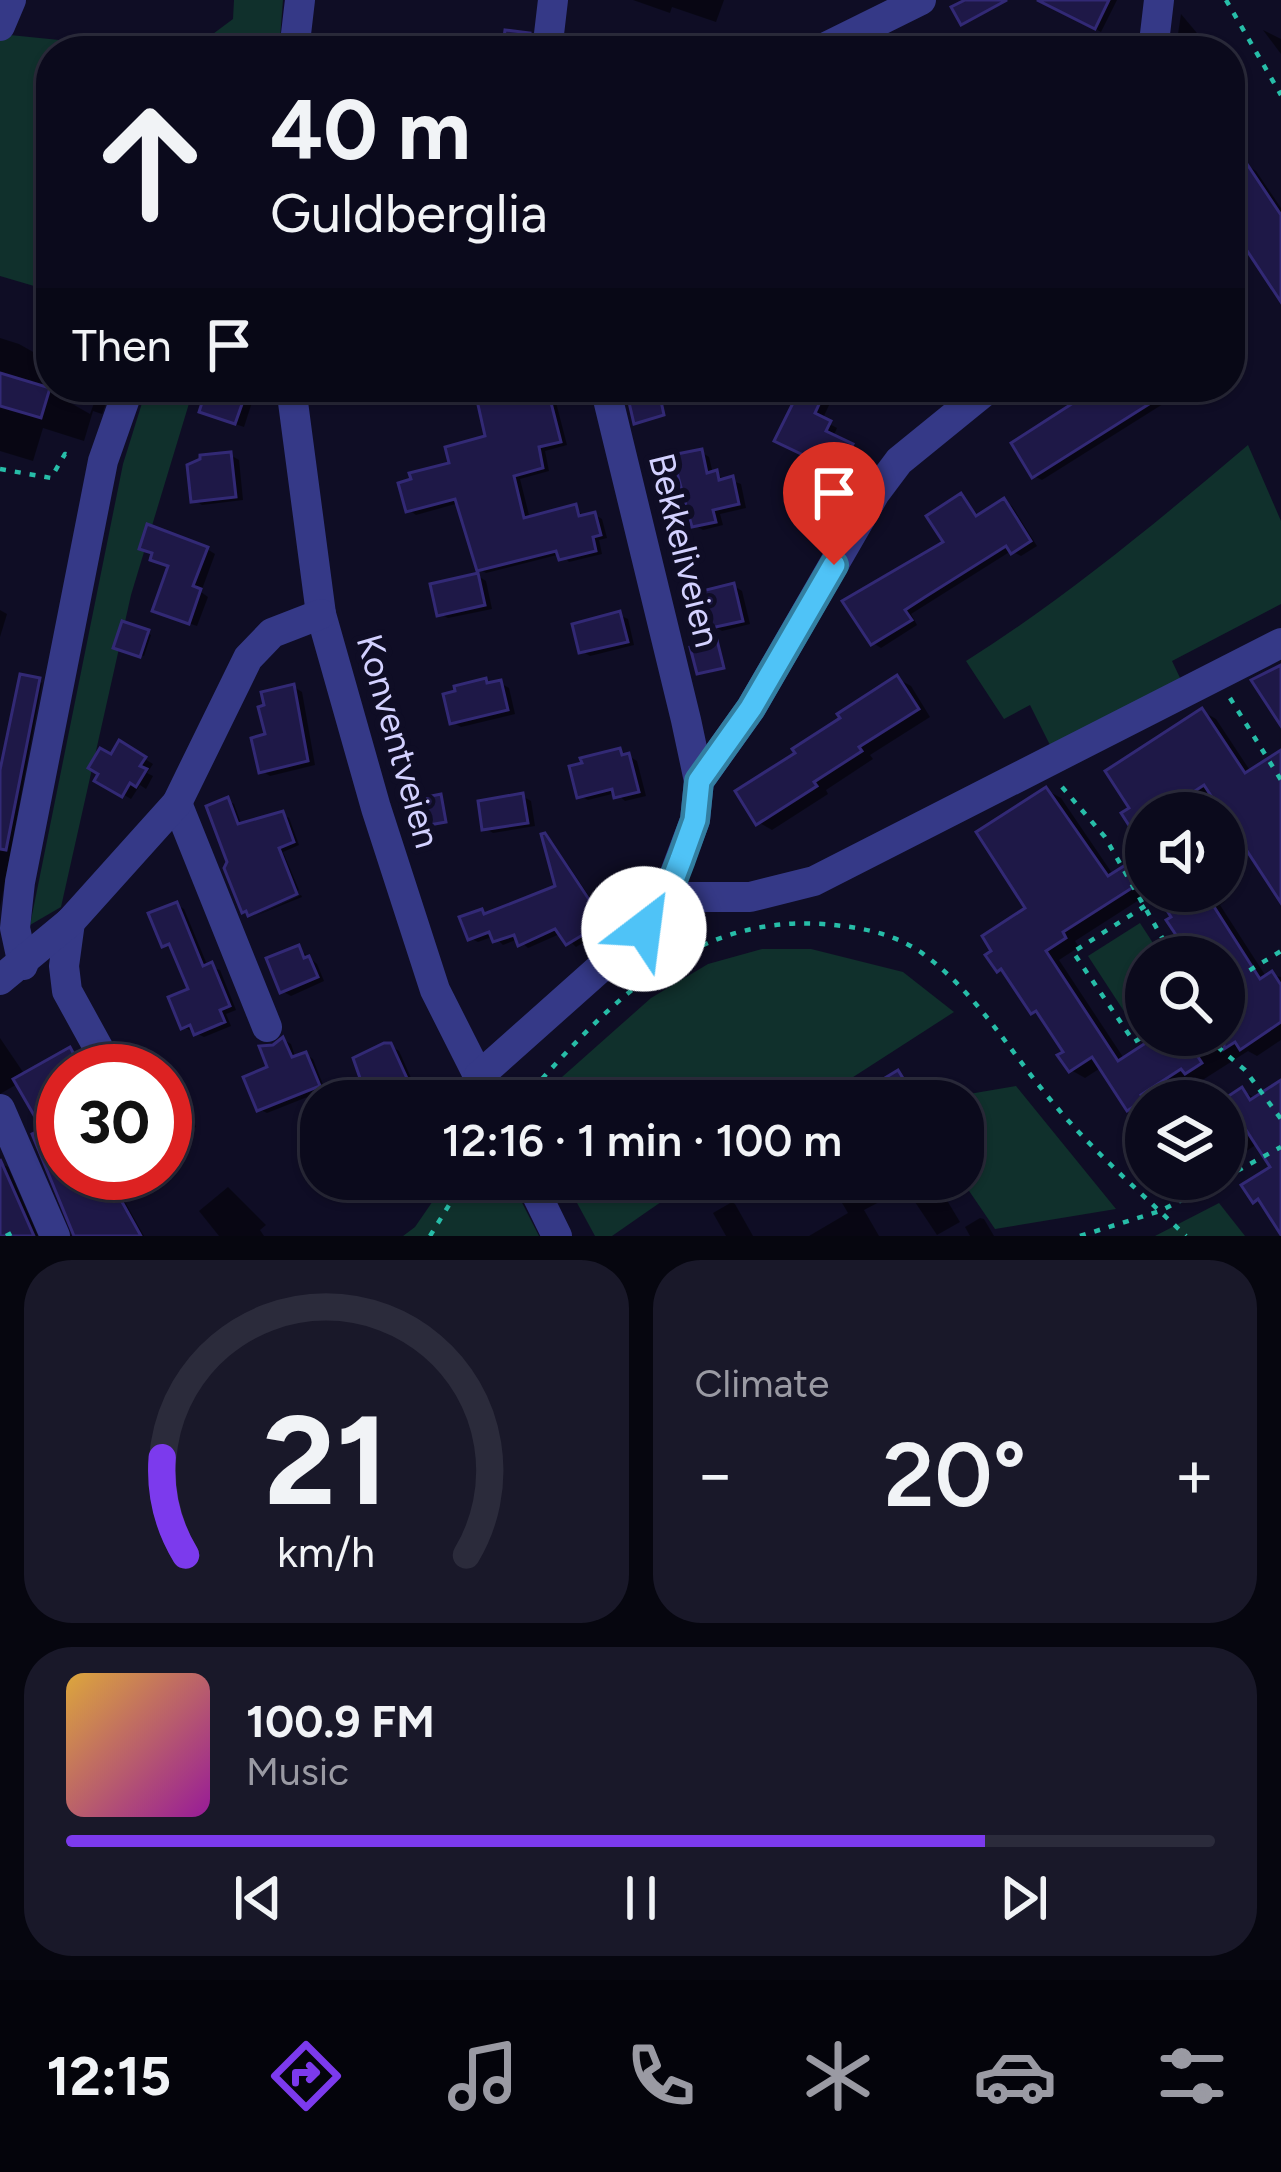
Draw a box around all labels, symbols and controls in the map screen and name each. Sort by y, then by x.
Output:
text: 40 m [270,79,471,180]
icon: ahead [72,84,228,240]
text: Guldberglia [270,181,548,246]
icon: arrive [196,312,262,378]
text: Then [72,318,172,372]
pin [783,442,885,565]
street label: Bekkeliveien [640,449,729,651]
icon: arrive [801,460,867,526]
street label: Konventveien [348,629,450,853]
map controls [1125,792,1245,1200]
button: sound [1125,792,1245,912]
position arrow [581,866,707,992]
button: search [1125,936,1245,1056]
speed limit sign: 30 [36,1044,192,1200]
button: layers [1125,1080,1245,1200]
text: 12:16 · 1 min · 100 m [442,1113,842,1167]
text: Climate [695,1360,829,1407]
text: 21 [264,1385,389,1535]
text: 20° [883,1420,1026,1529]
text: − [695,1434,736,1514]
text: + [1174,1434,1215,1514]
text: km/h [277,1525,375,1577]
text: 100.9 FM [246,1694,435,1748]
text: Music [246,1748,349,1795]
icon: previous [225,1865,291,1931]
icon: pause [608,1865,674,1931]
icon: next [991,1865,1057,1931]
icon: directions [264,2034,348,2118]
icon: music [441,2034,525,2118]
icon: phone [619,2034,703,2118]
icon: climate [796,2034,880,2118]
icon: car [973,2034,1057,2118]
icon: filters [1150,2034,1234,2118]
text: 12:15 [47,2044,171,2109]

